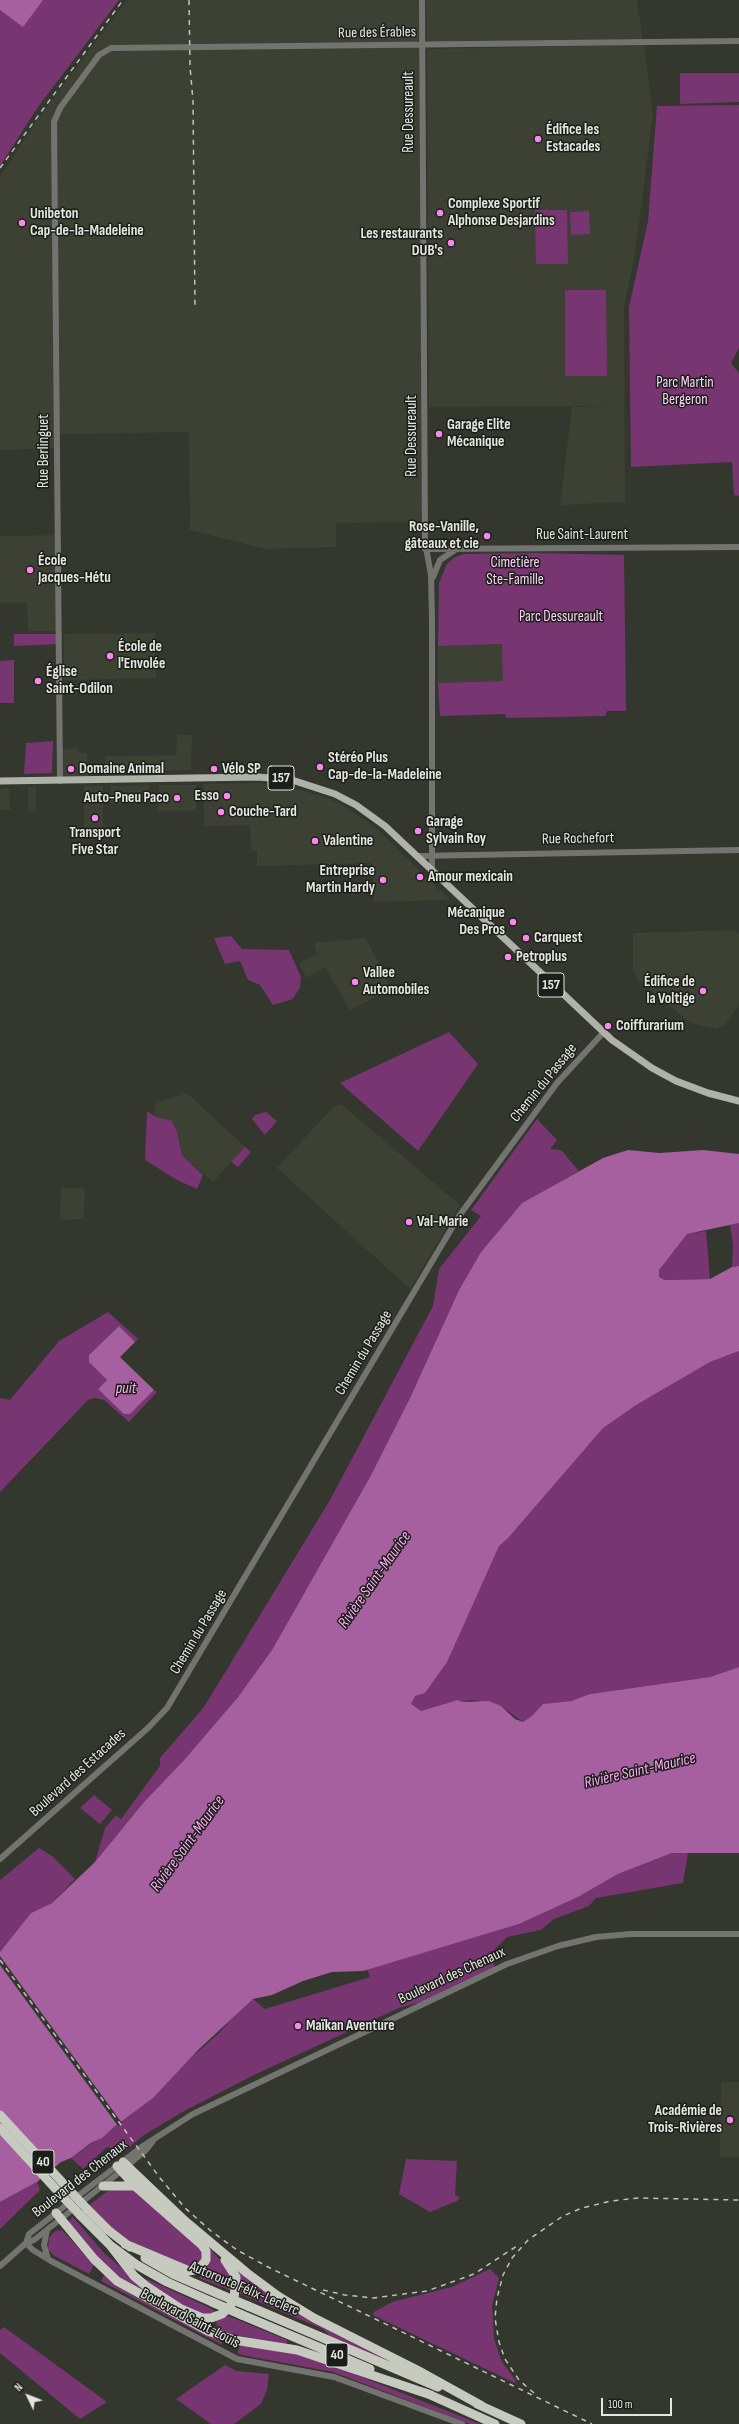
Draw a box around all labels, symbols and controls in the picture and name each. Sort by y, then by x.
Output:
street label: Rue des Érables [338,23,416,43]
street label: Rue Dessureault [400,71,418,153]
place label: Édifice les Estacades [546,121,600,156]
marker: Édifice les Estacades [533,134,543,144]
place label: Complexe Sportif Alphonse Desjardins [448,195,555,230]
place label: Unibeton Cap-de-la-Madeleine [30,205,144,240]
marker: Complexe Sportif Alphonse Desjardins [435,208,445,218]
marker: Unibeton Cap-de-la-Madeleine [17,218,27,228]
place label: Les restaurants DUB's [360,225,443,260]
marker: Les restaurants DUB's [446,238,456,248]
park label: Parc Martin Bergeron [656,374,714,409]
street label: Rue Dessureault [403,395,421,477]
street label: Rue Berlinguet [35,414,53,488]
place label: Garage Elite Mécanique [447,416,511,451]
marker: Garage Elite Mécanique [434,429,444,439]
place label: Rose-Vanille, gâteaux et cie [405,518,479,553]
street label: Rue Saint-Laurent [536,526,628,544]
marker: Rose-Vanille, gâteaux et cie [482,531,492,541]
place label: École Jacques-Hétu [38,552,111,587]
park label: Cimetière Ste-Famille [486,554,544,589]
marker: École Jacques-Hétu [25,565,35,575]
park label: Parc Dessureault [519,608,603,626]
place label: École de l'Envolée [118,638,165,673]
marker: École de l'Envolée [105,651,115,661]
place label: Église Saint-Odilon [46,663,113,698]
marker: Église Saint-Odilon [33,676,43,686]
place label: Stéréo Plus Cap-de-la-Madeleine [328,749,442,784]
place label: Domaine Animal [79,760,164,778]
place label: Vélo SP [222,760,261,778]
marker: Stéréo Plus Cap-de-la-Madeleine [315,762,325,772]
marker: Domaine Animal [66,764,76,774]
marker: Vélo SP [209,764,219,774]
road number: 157 [268,766,294,790]
place label: Esso [195,787,219,805]
place label: Auto-Pneu Paco [84,789,169,807]
marker: Esso [222,791,232,801]
marker: Auto-Pneu Paco [172,793,182,803]
place label: Couche-Tard [229,803,297,821]
marker: Couche-Tard [216,807,226,817]
marker: Transport Five Star [90,813,100,823]
place label: Garage Sylvain Roy [426,813,486,848]
place label: Transport Five Star [69,824,121,859]
marker: Garage Sylvain Roy [413,826,423,836]
street label: Rue Rochefort [542,829,614,849]
place label: Valentine [323,832,373,850]
marker: Valentine [310,836,320,846]
place label: Entreprise Martin Hardy [306,862,375,897]
place label: Amour mexicain [428,868,513,886]
marker: Amour mexicain [415,872,425,882]
marker: Entreprise Martin Hardy [378,875,388,885]
place label: Mécanique Des Pros [448,904,505,939]
marker: Mécanique Des Pros [508,917,518,927]
place label: Carquest [534,929,582,947]
marker: Carquest [521,933,531,943]
place label: Petroplus [516,948,567,966]
marker: Petroplus [503,952,513,962]
place label: Vallee Automobiles [363,964,429,999]
road number: 157 [538,973,564,997]
place label: Édifice de la Voltige [644,973,695,1008]
marker: Vallee Automobiles [350,977,360,987]
marker: Édifice de la Voltige [698,986,708,996]
place label: Coiffurarium [616,1017,684,1035]
marker: Coiffurarium [603,1021,613,1031]
street label: Chemin du Passage [507,1040,581,1126]
place label: Val-Marie [417,1213,468,1231]
marker: Val-Marie [404,1217,414,1227]
street label: Chemin du Passage [332,1307,396,1399]
water label: puit [116,1379,136,1399]
water label: Rivière Saint-Maurice [334,1528,416,1632]
street label: Chemin du Passage [167,1586,231,1678]
street label: Boulevard des Estacades [26,1725,130,1821]
water label: Rivière Saint-Maurice [582,1749,698,1793]
water label: Rivière Saint-Maurice [147,1792,229,1896]
street label: Boulevard des Chenaux [396,1943,508,2009]
place label: Maïkan Aventure [306,2017,395,2035]
marker: Maïkan Aventure [293,2021,303,2031]
place label: Académie de Trois-Rivières [648,2102,722,2137]
marker: Académie de Trois-Rivières [725,2115,735,2125]
street label: Boulevard des Chenaux [29,2136,131,2222]
road number: 40 [32,2150,54,2174]
street label: Autoroute Félix-Leclerc [186,2258,302,2320]
street label: Boulevard Saint-Louis [137,2285,243,2353]
road number: 40 [326,2343,348,2367]
north arrow [8,2376,48,2416]
text: N [12,2381,26,2394]
scale bar [603,2390,674,2416]
text: 100 m [608,2397,633,2412]

